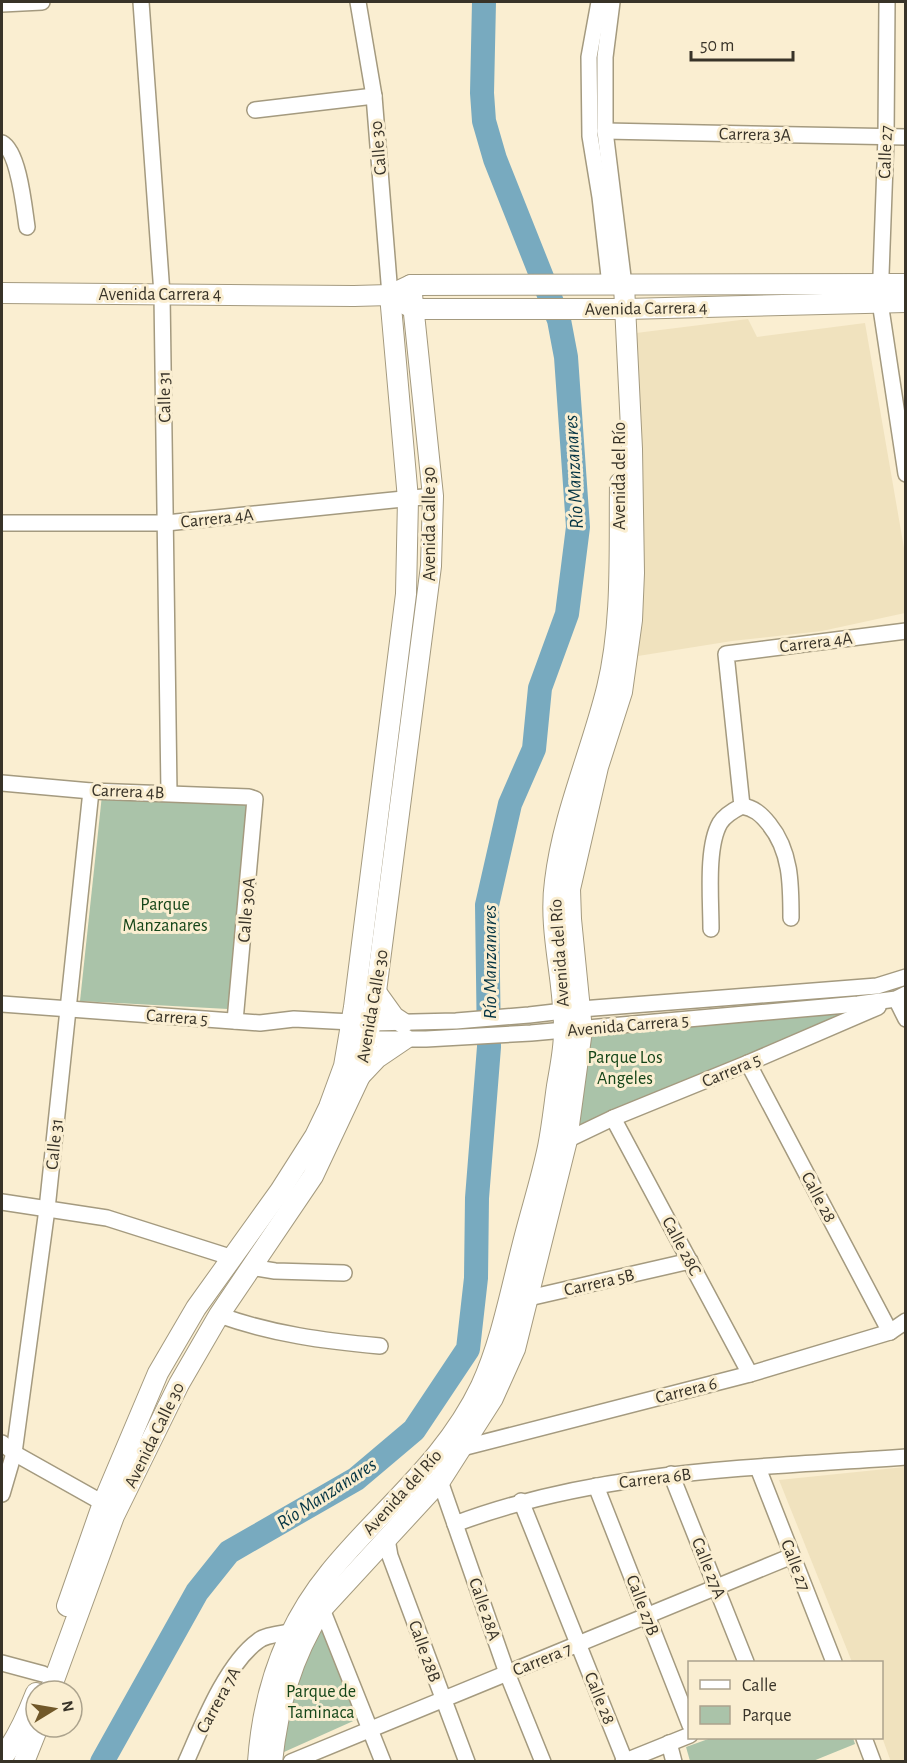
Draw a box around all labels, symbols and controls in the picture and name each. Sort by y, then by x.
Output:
scale bar [691,24,793,62]
text: 50 m [700,37,734,55]
street label: Calle 30 [368,120,390,176]
street label: Carrera 3A [719,125,792,145]
street label: Calle 27 [876,125,896,179]
street label: Avenida Carrera 4 [99,286,222,304]
street label: Avenida Carrera 4 [584,299,708,319]
street label: Calle 31 [156,371,174,423]
water label: Río Manzanares [561,414,587,530]
street label: Avenida del Río [611,422,629,530]
street label: Avenida Calle 30 [421,467,439,581]
street label: Carrera 4A [180,506,255,532]
street label: Carrera 4A [779,630,854,656]
street label: Carrera 4B [91,782,165,802]
street label: Calle 30A [235,876,259,943]
park label: Parque Manzanares [122,896,208,935]
street label: Avenida del Río [547,898,573,1008]
water label: Río Manzanares [480,904,500,1019]
street label: Avenida Calle 30 [354,948,392,1064]
street label: Carrera 5 [145,1007,208,1029]
street label: Avenida Carrera 5 [567,1012,690,1040]
park label: Parque Los Angeles [587,1049,663,1088]
street label: Carrera 5 [699,1051,763,1091]
street label: Calle 31 [43,1118,67,1171]
street label: Calle 28 [797,1169,839,1226]
street label: Calle 28C [658,1214,704,1279]
street label: Carrera 5B [562,1266,636,1300]
street label: Carrera 6 [654,1375,719,1407]
street label: Avenida Calle 30 [122,1380,188,1491]
street label: Avenida del Río [360,1446,446,1539]
water label: Río Manzanares [273,1454,380,1533]
street label: Carrera 6B [618,1466,692,1492]
street label: Calle 27A [688,1535,729,1602]
street label: Calle 27 [777,1537,813,1594]
street label: Calle 27B [622,1573,662,1638]
street label: Calle 28A [465,1576,503,1644]
street label: Calle 28B [405,1618,444,1685]
street label: Carrera 7 [510,1640,574,1680]
legend [688,1661,883,1739]
street label: Carrera 7A [193,1664,245,1736]
street label: Calle 28 [581,1670,618,1727]
text: Calle [742,1677,777,1695]
north arrow [24,1679,84,1739]
park label: Parque de Taminaca [286,1683,356,1722]
text: N [59,1699,77,1713]
text: Parque [742,1707,791,1725]

